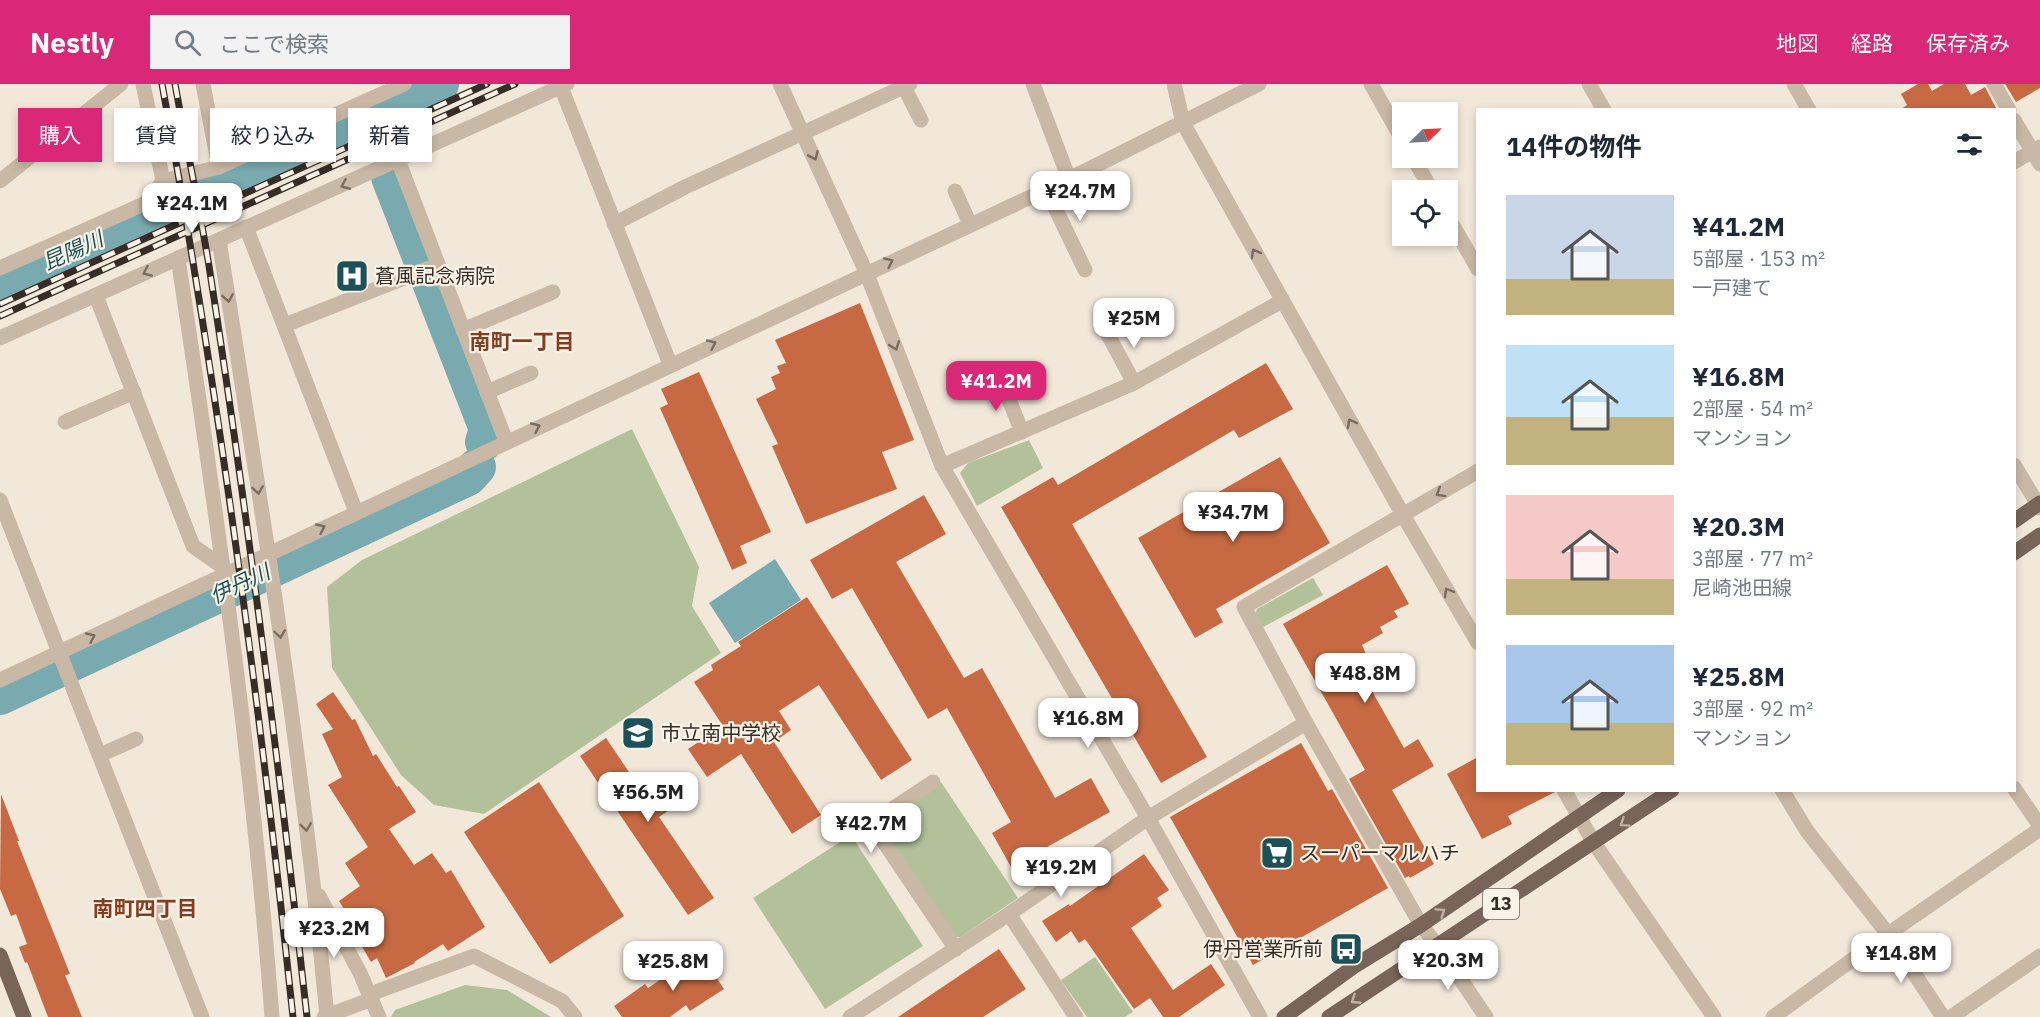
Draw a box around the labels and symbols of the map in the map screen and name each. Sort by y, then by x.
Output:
north arrow [1392,102,1458,168]
one-way arrow [807,150,819,161]
pin: ¥24.7M [1031,171,1129,222]
one-way arrow [340,178,351,190]
pin: ¥24.1M [143,183,241,234]
water label: 昆陽川 [38,224,109,276]
one-way arrow [1251,249,1262,259]
one-way arrow [883,257,894,269]
hospital icon: 蒼風記念病院 [334,258,370,294]
place label: 蒼風記念病院 [375,262,495,289]
one-way arrow [143,265,154,277]
one-way arrow [221,292,234,302]
pin: ¥25M [1098,298,1170,349]
district label: 南町一丁目 [470,327,575,355]
one-way arrow [706,340,717,352]
one-way arrow [888,340,900,351]
pin: ¥41.2M [947,361,1045,412]
one-way arrow [1347,419,1358,429]
one-way arrow [529,423,540,435]
one-way arrow [252,486,264,495]
one-way arrow [1436,486,1446,497]
pin: ¥34.7M [1184,492,1282,543]
one-way arrow [315,524,326,536]
water label: 伊丹川 [205,556,276,609]
one-way arrow [1444,588,1455,598]
one-way arrow [273,629,285,638]
one-way arrow [84,632,95,644]
pin: ¥48.8M [1316,653,1414,704]
pin: ¥16.8M [1039,698,1137,749]
school or university icon: 市立南中学校 [620,715,656,751]
place label: 市立南中学校 [661,719,781,746]
pin: ¥56.5M [599,772,697,823]
pin: ¥42.7M [822,803,920,854]
one-way arrow [1619,816,1630,827]
one-way arrow [300,822,312,832]
supermarket icon: スーパーマルハチ [1259,835,1295,871]
place label: スーパーマルハチ [1300,839,1460,866]
pin: ¥19.2M [1012,847,1110,898]
road number: 13 [1483,889,1519,919]
district label: 南町四丁目 [93,894,198,922]
pin: ¥23.2M [285,908,383,959]
one-way arrow [1434,908,1445,919]
bus stop icon: 伊丹営業所前 [1328,931,1364,967]
pin: ¥14.8M [1852,933,1950,984]
place label: 伊丹営業所前 [1203,935,1323,962]
pin: ¥20.3M [1399,940,1497,991]
pin: ¥25.8M [624,941,722,992]
one-way arrow [1351,992,1362,1003]

